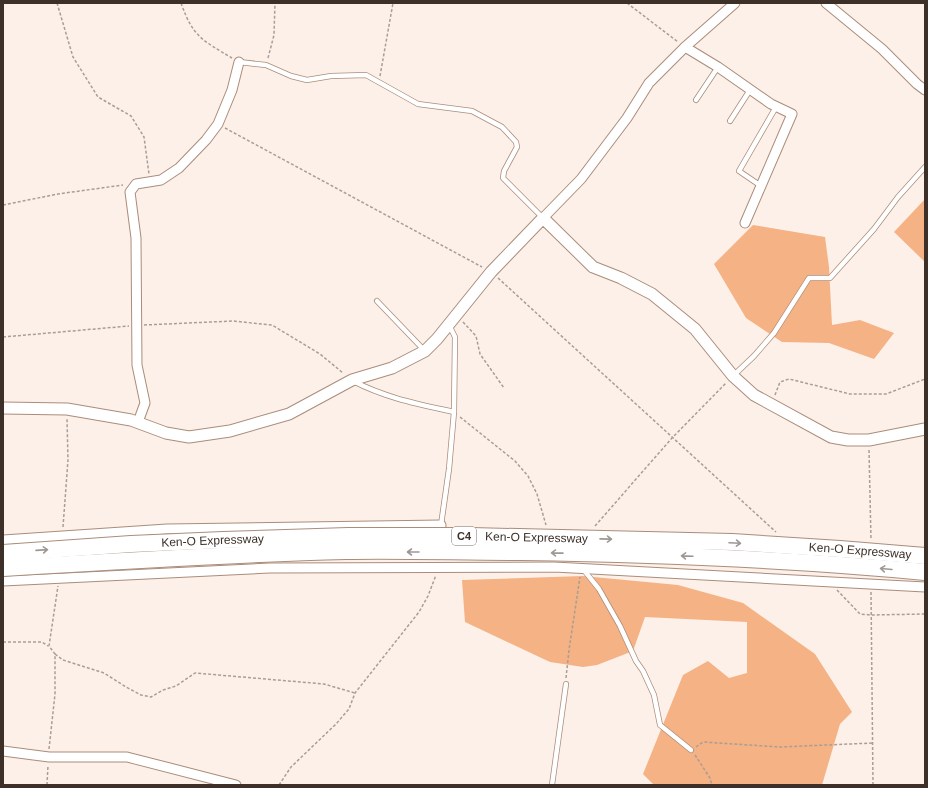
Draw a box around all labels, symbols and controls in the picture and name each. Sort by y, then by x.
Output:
road number: C4 [452,527,476,545]
street label: Ken-O Expressway [485,529,588,546]
street label: Ken-O Expressway [161,532,264,550]
one-way arrow [599,536,612,543]
one-way arrow [728,539,741,546]
street label: Ken-O Expressway [808,540,912,562]
one-way arrow [35,546,48,553]
one-way arrow [407,548,420,555]
one-way arrow [551,549,564,557]
one-way arrow [681,553,694,560]
one-way arrow [880,565,893,572]

